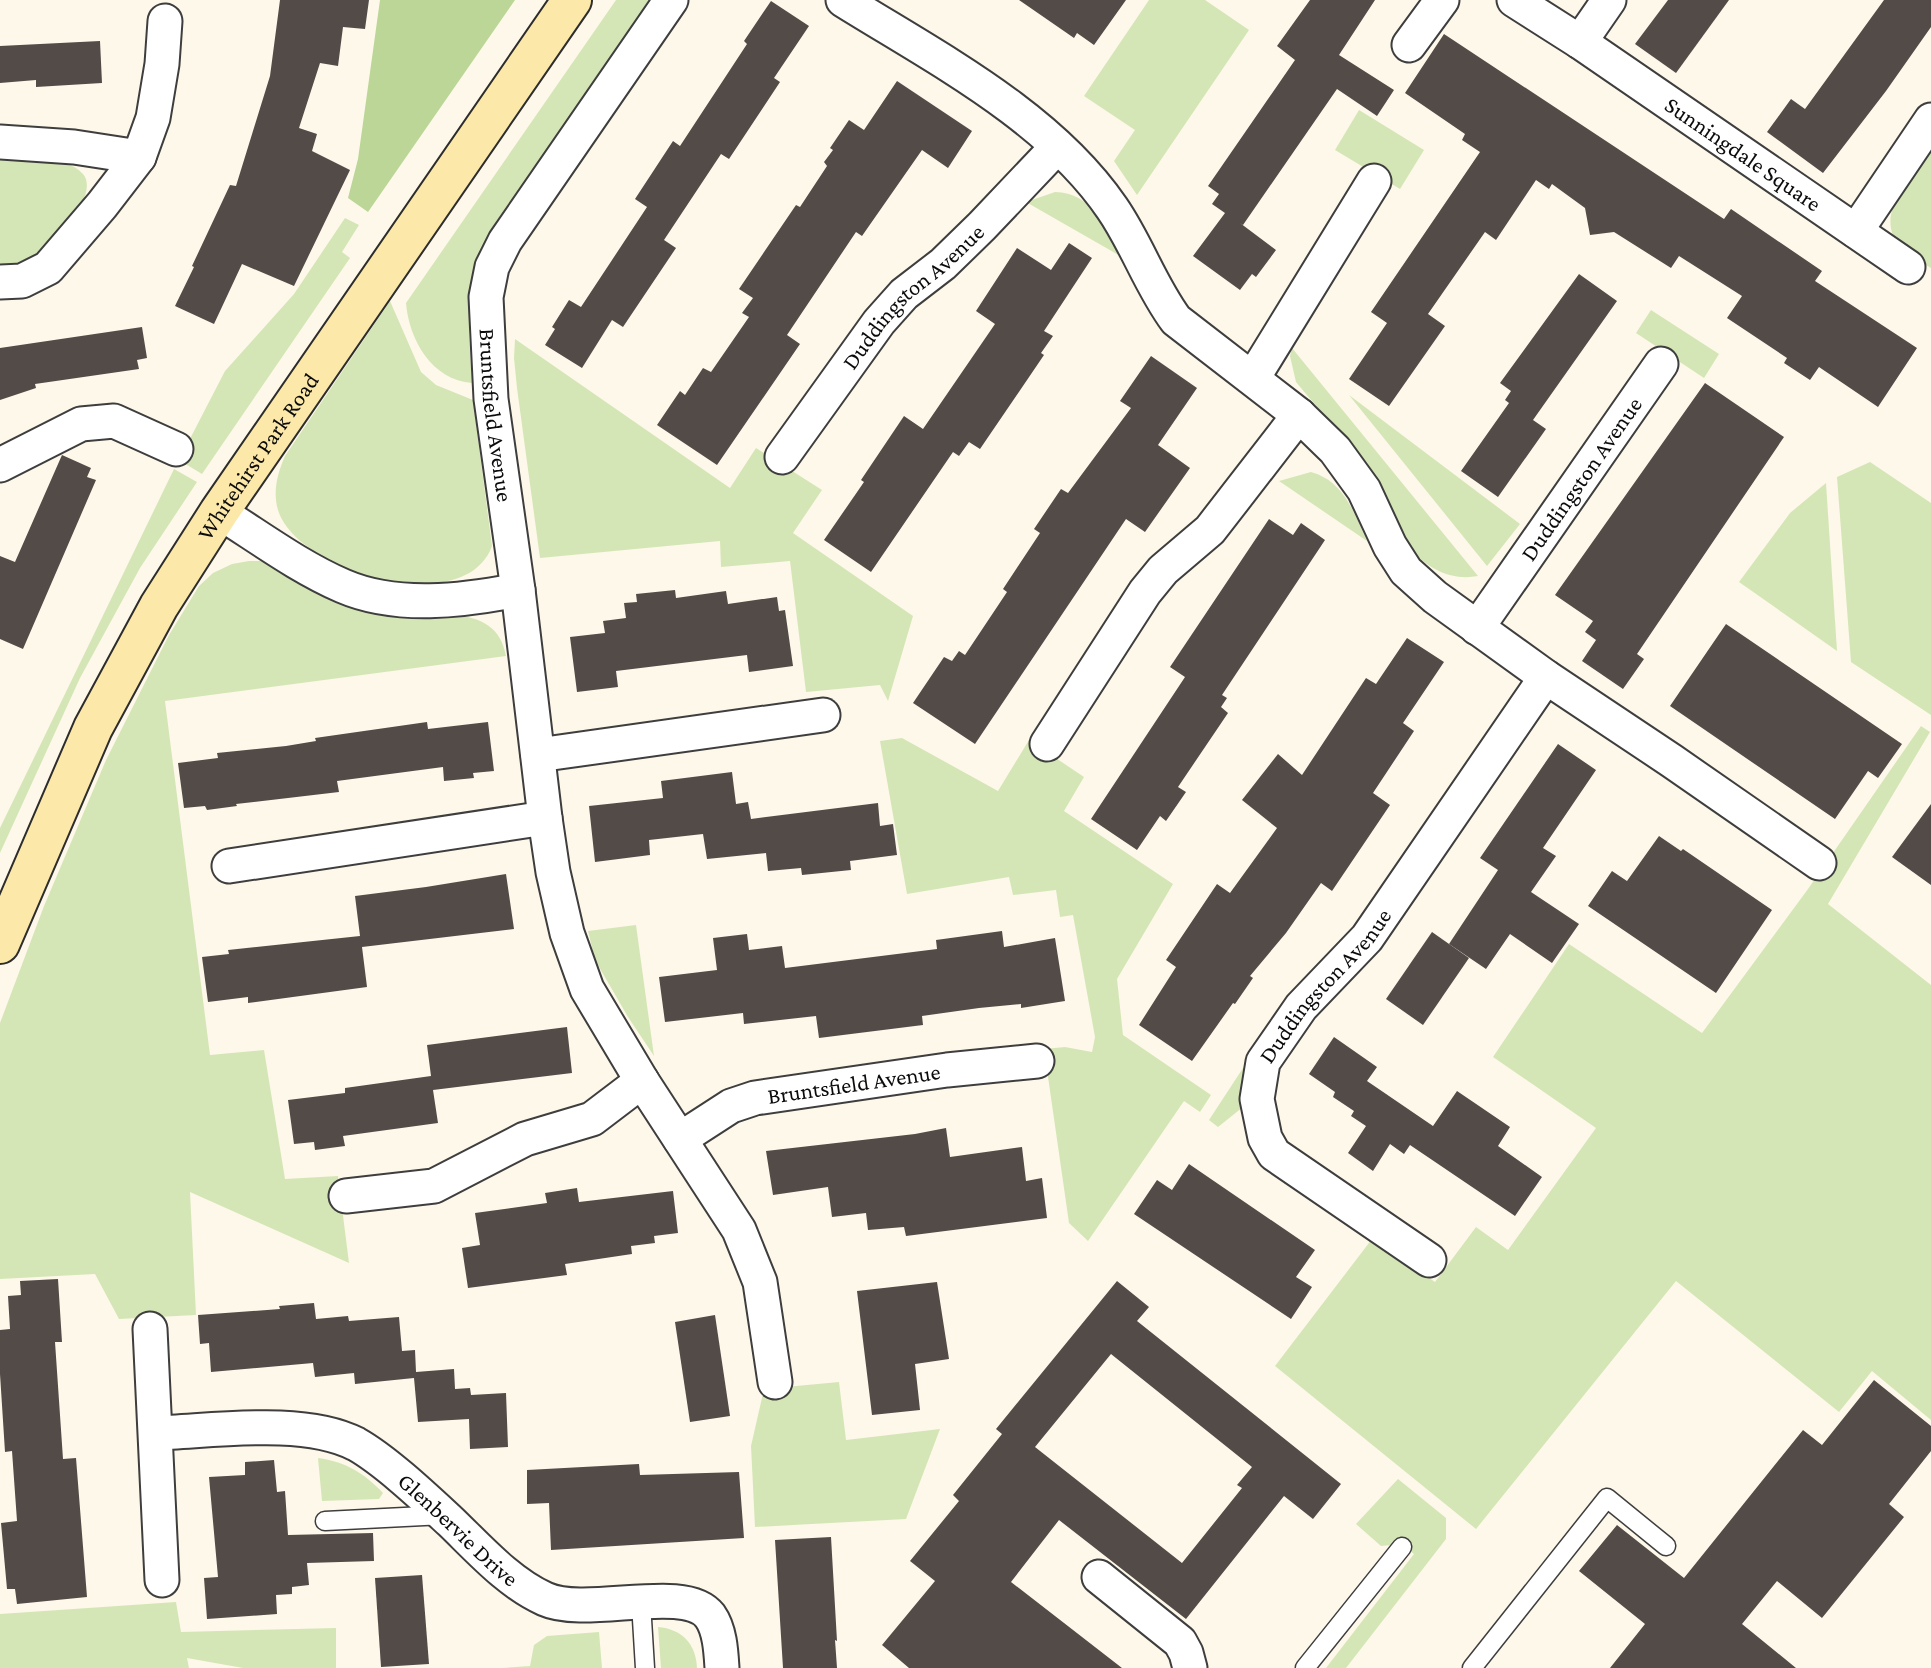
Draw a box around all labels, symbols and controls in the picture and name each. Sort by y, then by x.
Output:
street label: Sunningdale Square [1660,91,1826,217]
street label: Duddingston Avenue [836,219,989,374]
street label: Bruntsfield Avenue [475,328,518,504]
street label: Whitehirst Park Road [192,368,324,545]
street label: Duddingston Avenue [1515,392,1647,566]
street label: Duddingston Avenue [1253,903,1396,1068]
street label: Bruntsfield Avenue [766,1058,942,1109]
street label: Glenbervie Drive [393,1467,523,1592]

